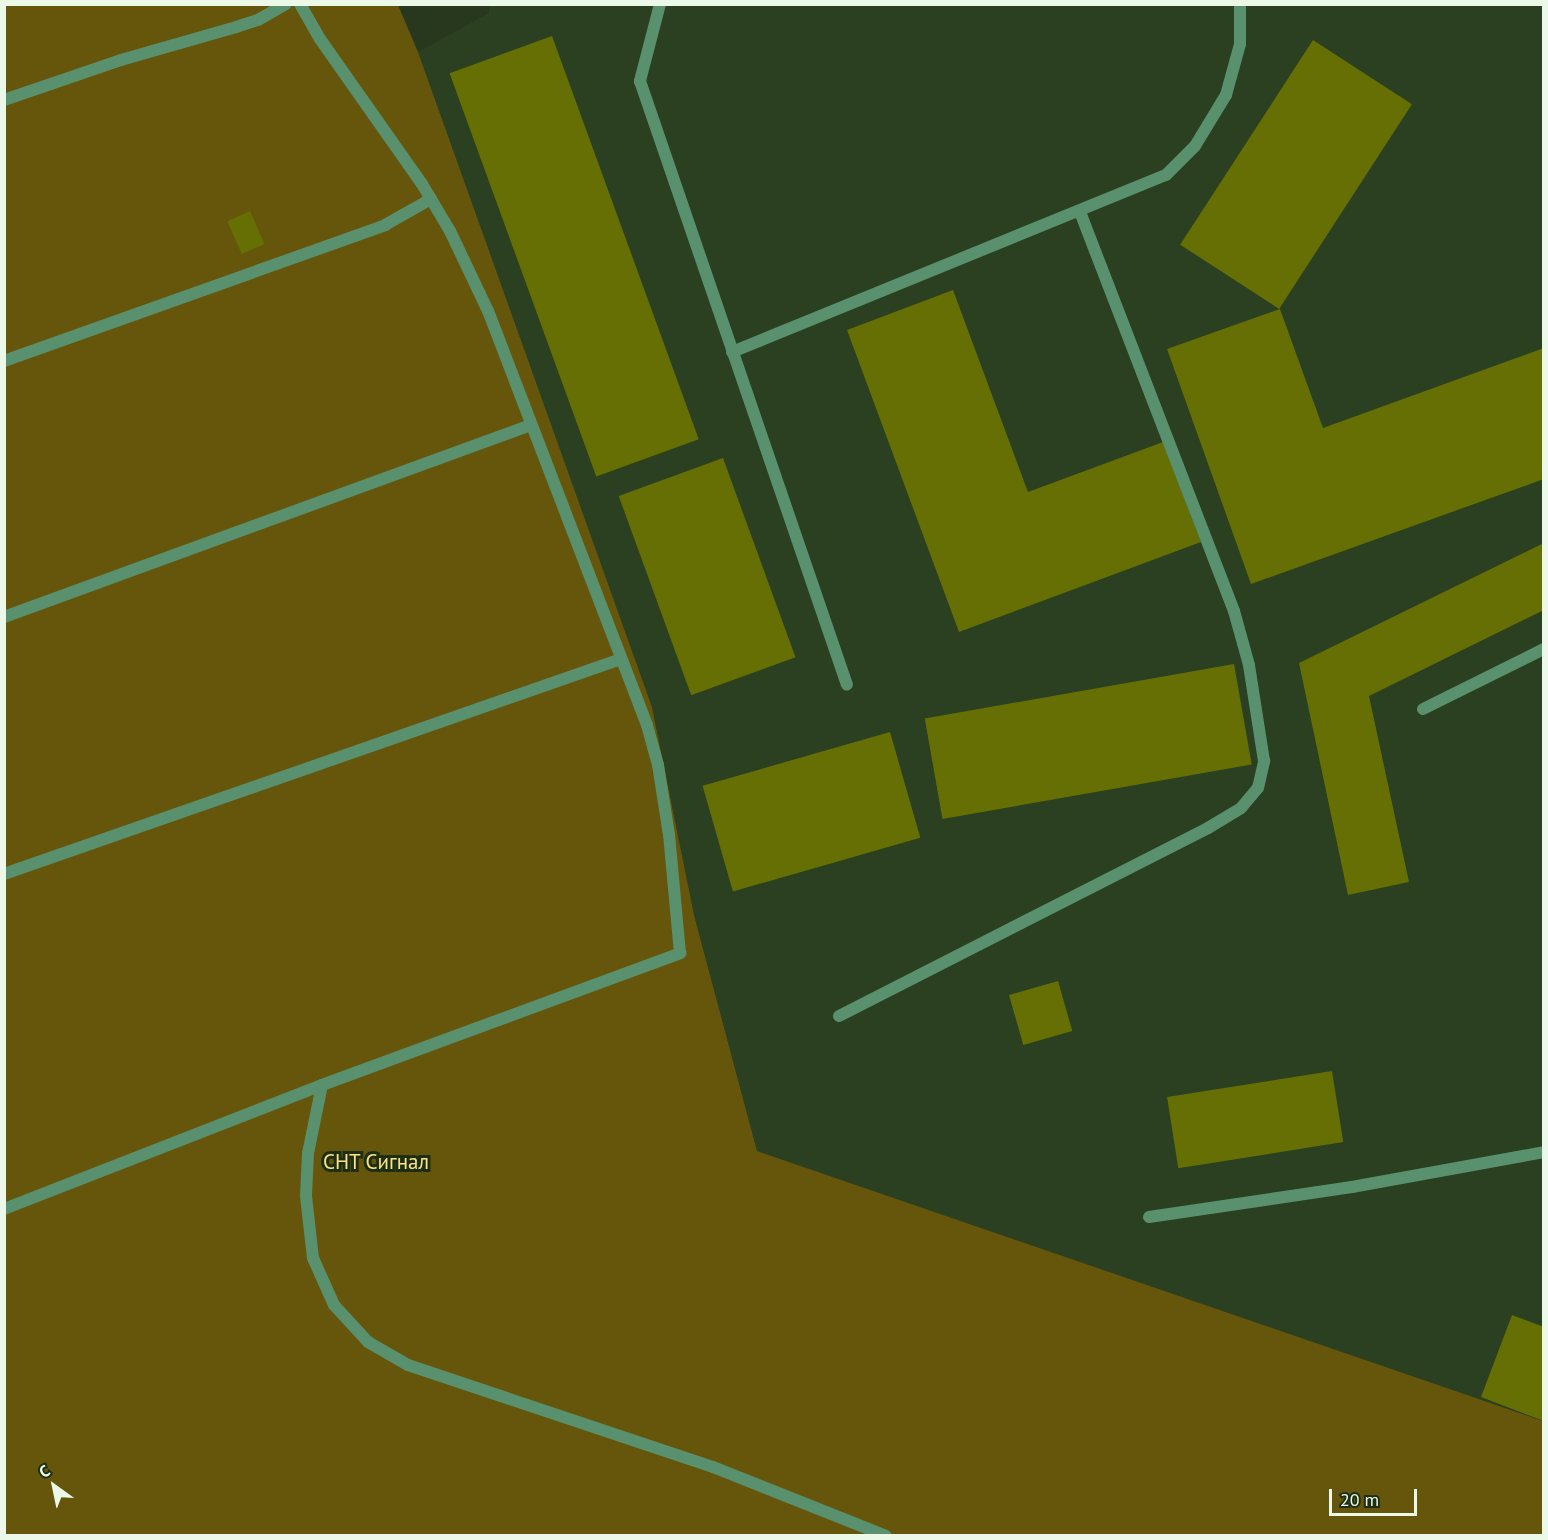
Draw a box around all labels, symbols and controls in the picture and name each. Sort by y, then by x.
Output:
park label: СНТ Сигнал [323,1149,429,1175]
north arrow [24,1456,84,1516]
text: С [35,1460,53,1482]
scale bar [1332,1477,1420,1515]
text: 20 m [1340,1488,1379,1511]

